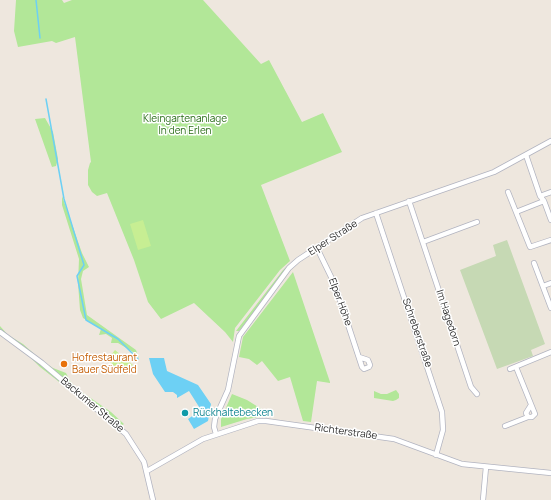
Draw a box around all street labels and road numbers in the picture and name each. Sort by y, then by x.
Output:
street label: Elper Straße [306,218,360,258]
street label: Elper Höhe [326,276,354,328]
street label: Im Hagedorn [433,288,463,348]
street label: Schreberstraße [400,297,434,369]
street label: Backumer Straße [58,375,126,435]
street label: Richterstraße [314,422,378,442]

